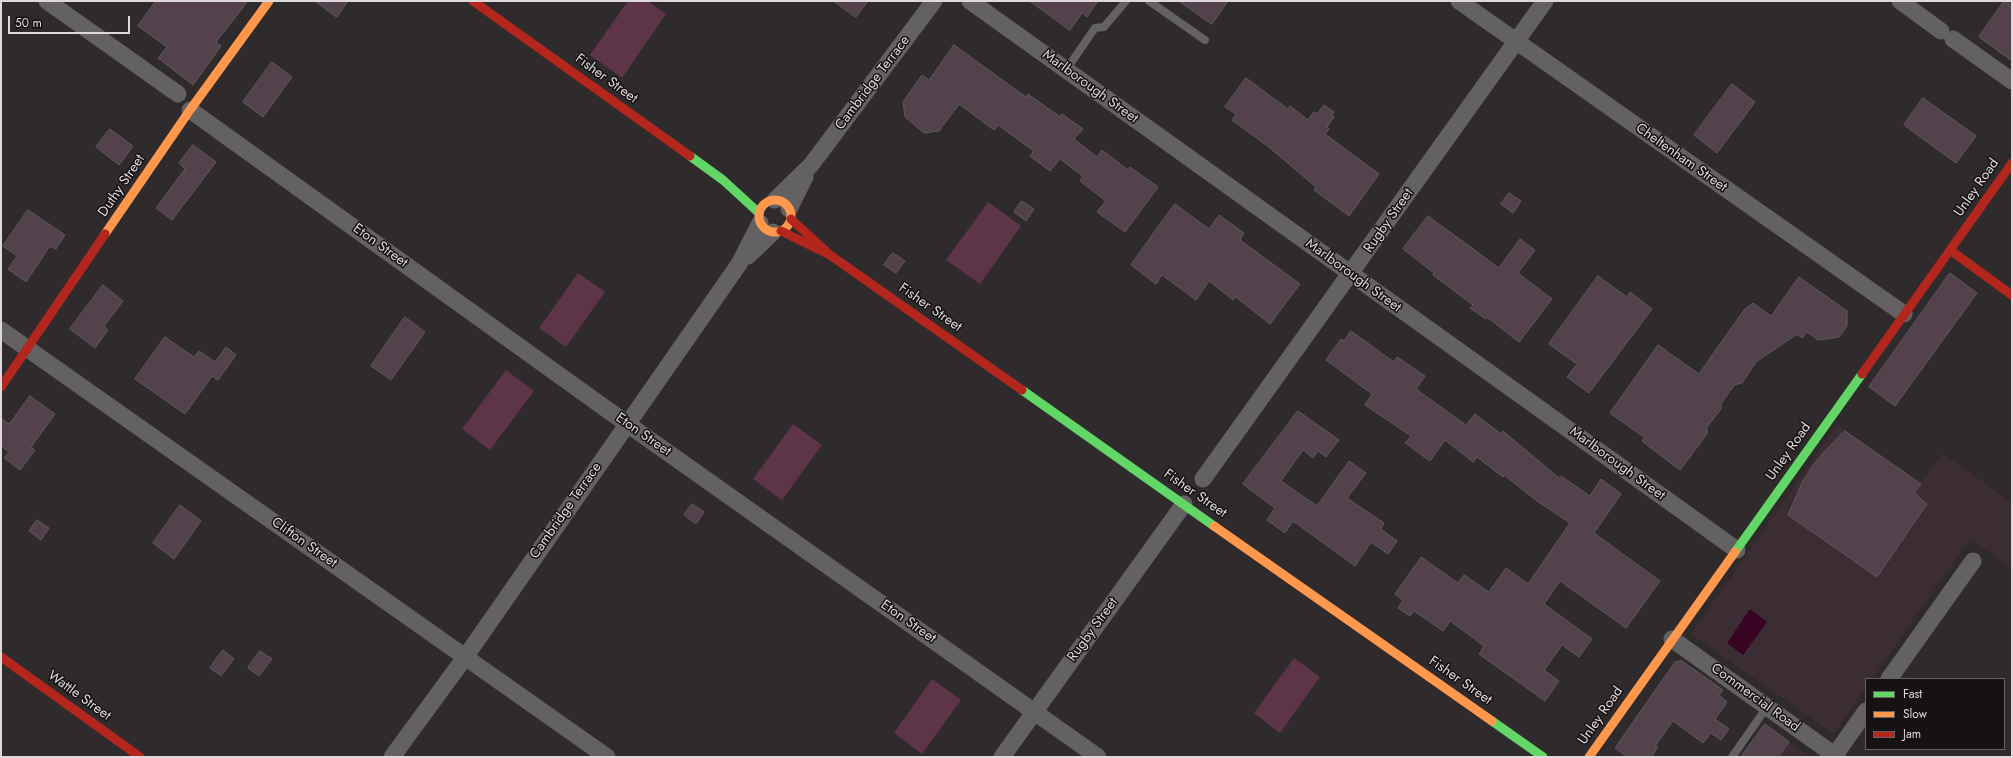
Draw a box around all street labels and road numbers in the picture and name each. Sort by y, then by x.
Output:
street label: Cambridge Terrace [832,33,914,133]
street label: Marlborough Street [1039,47,1141,127]
street label: Fisher Street [571,51,641,107]
street label: Cheltenham Street [1632,120,1730,196]
street label: Duthy Street [95,152,149,220]
street label: Unley Road [1951,156,2003,220]
street label: Rugby Street [1361,186,1417,256]
street label: Eton Street [349,220,411,272]
street label: Marlborough Street [1302,236,1404,316]
street label: Fisher Street [895,280,965,336]
street label: Eton Street [612,410,674,460]
street label: Unley Road [1763,420,1815,484]
street label: Marlborough Street [1566,424,1668,504]
street label: Cambridge Terrace [527,460,605,562]
street label: Fisher Street [1160,466,1230,522]
street label: Clifton Street [268,514,340,572]
street label: Rugby Street [1064,595,1122,665]
street label: Eton Street [877,597,939,647]
street label: Fisher Street [1425,653,1495,709]
street label: Commercial Road [1707,660,1803,736]
street label: Wattle Street [44,667,114,725]
street label: Unley Road [1575,684,1627,748]

